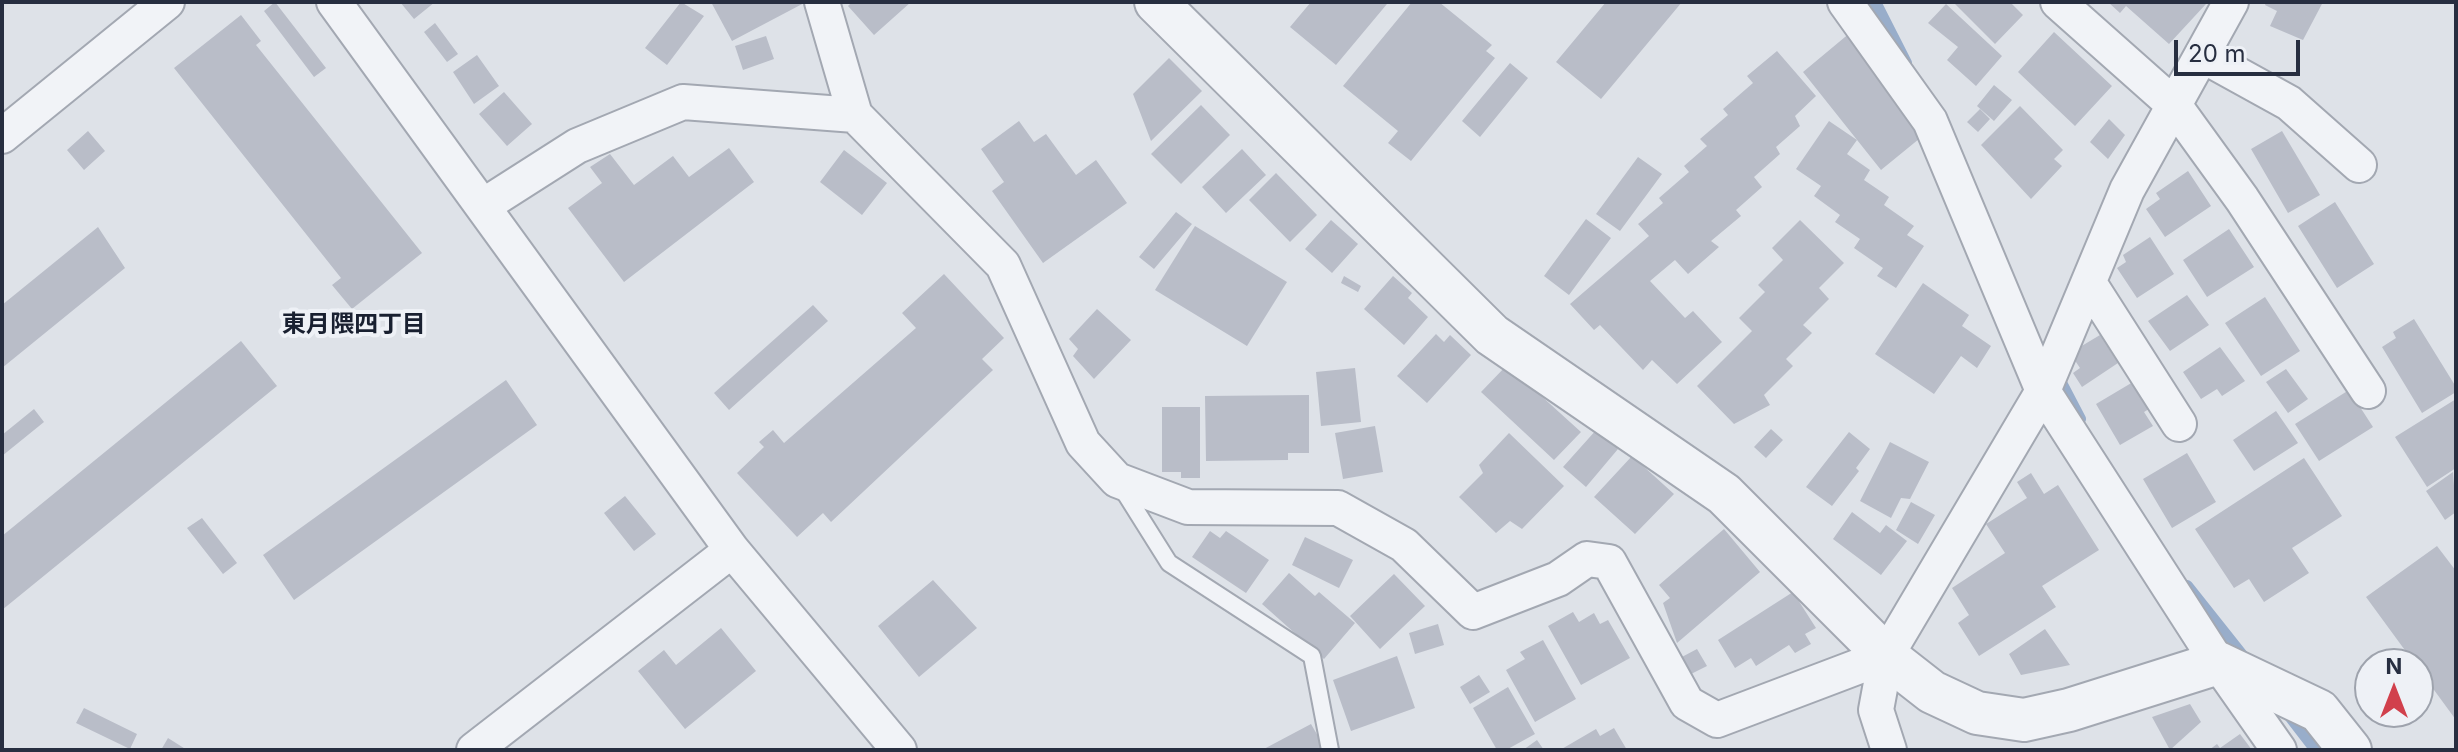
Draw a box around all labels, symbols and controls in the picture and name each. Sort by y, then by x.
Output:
scale bar [2178,24,2304,74]
text: 20 m [2188,39,2246,68]
district label: 東月隈四丁目 [282,311,426,339]
north arrow [2354,648,2434,728]
text: N [2386,653,2402,679]

